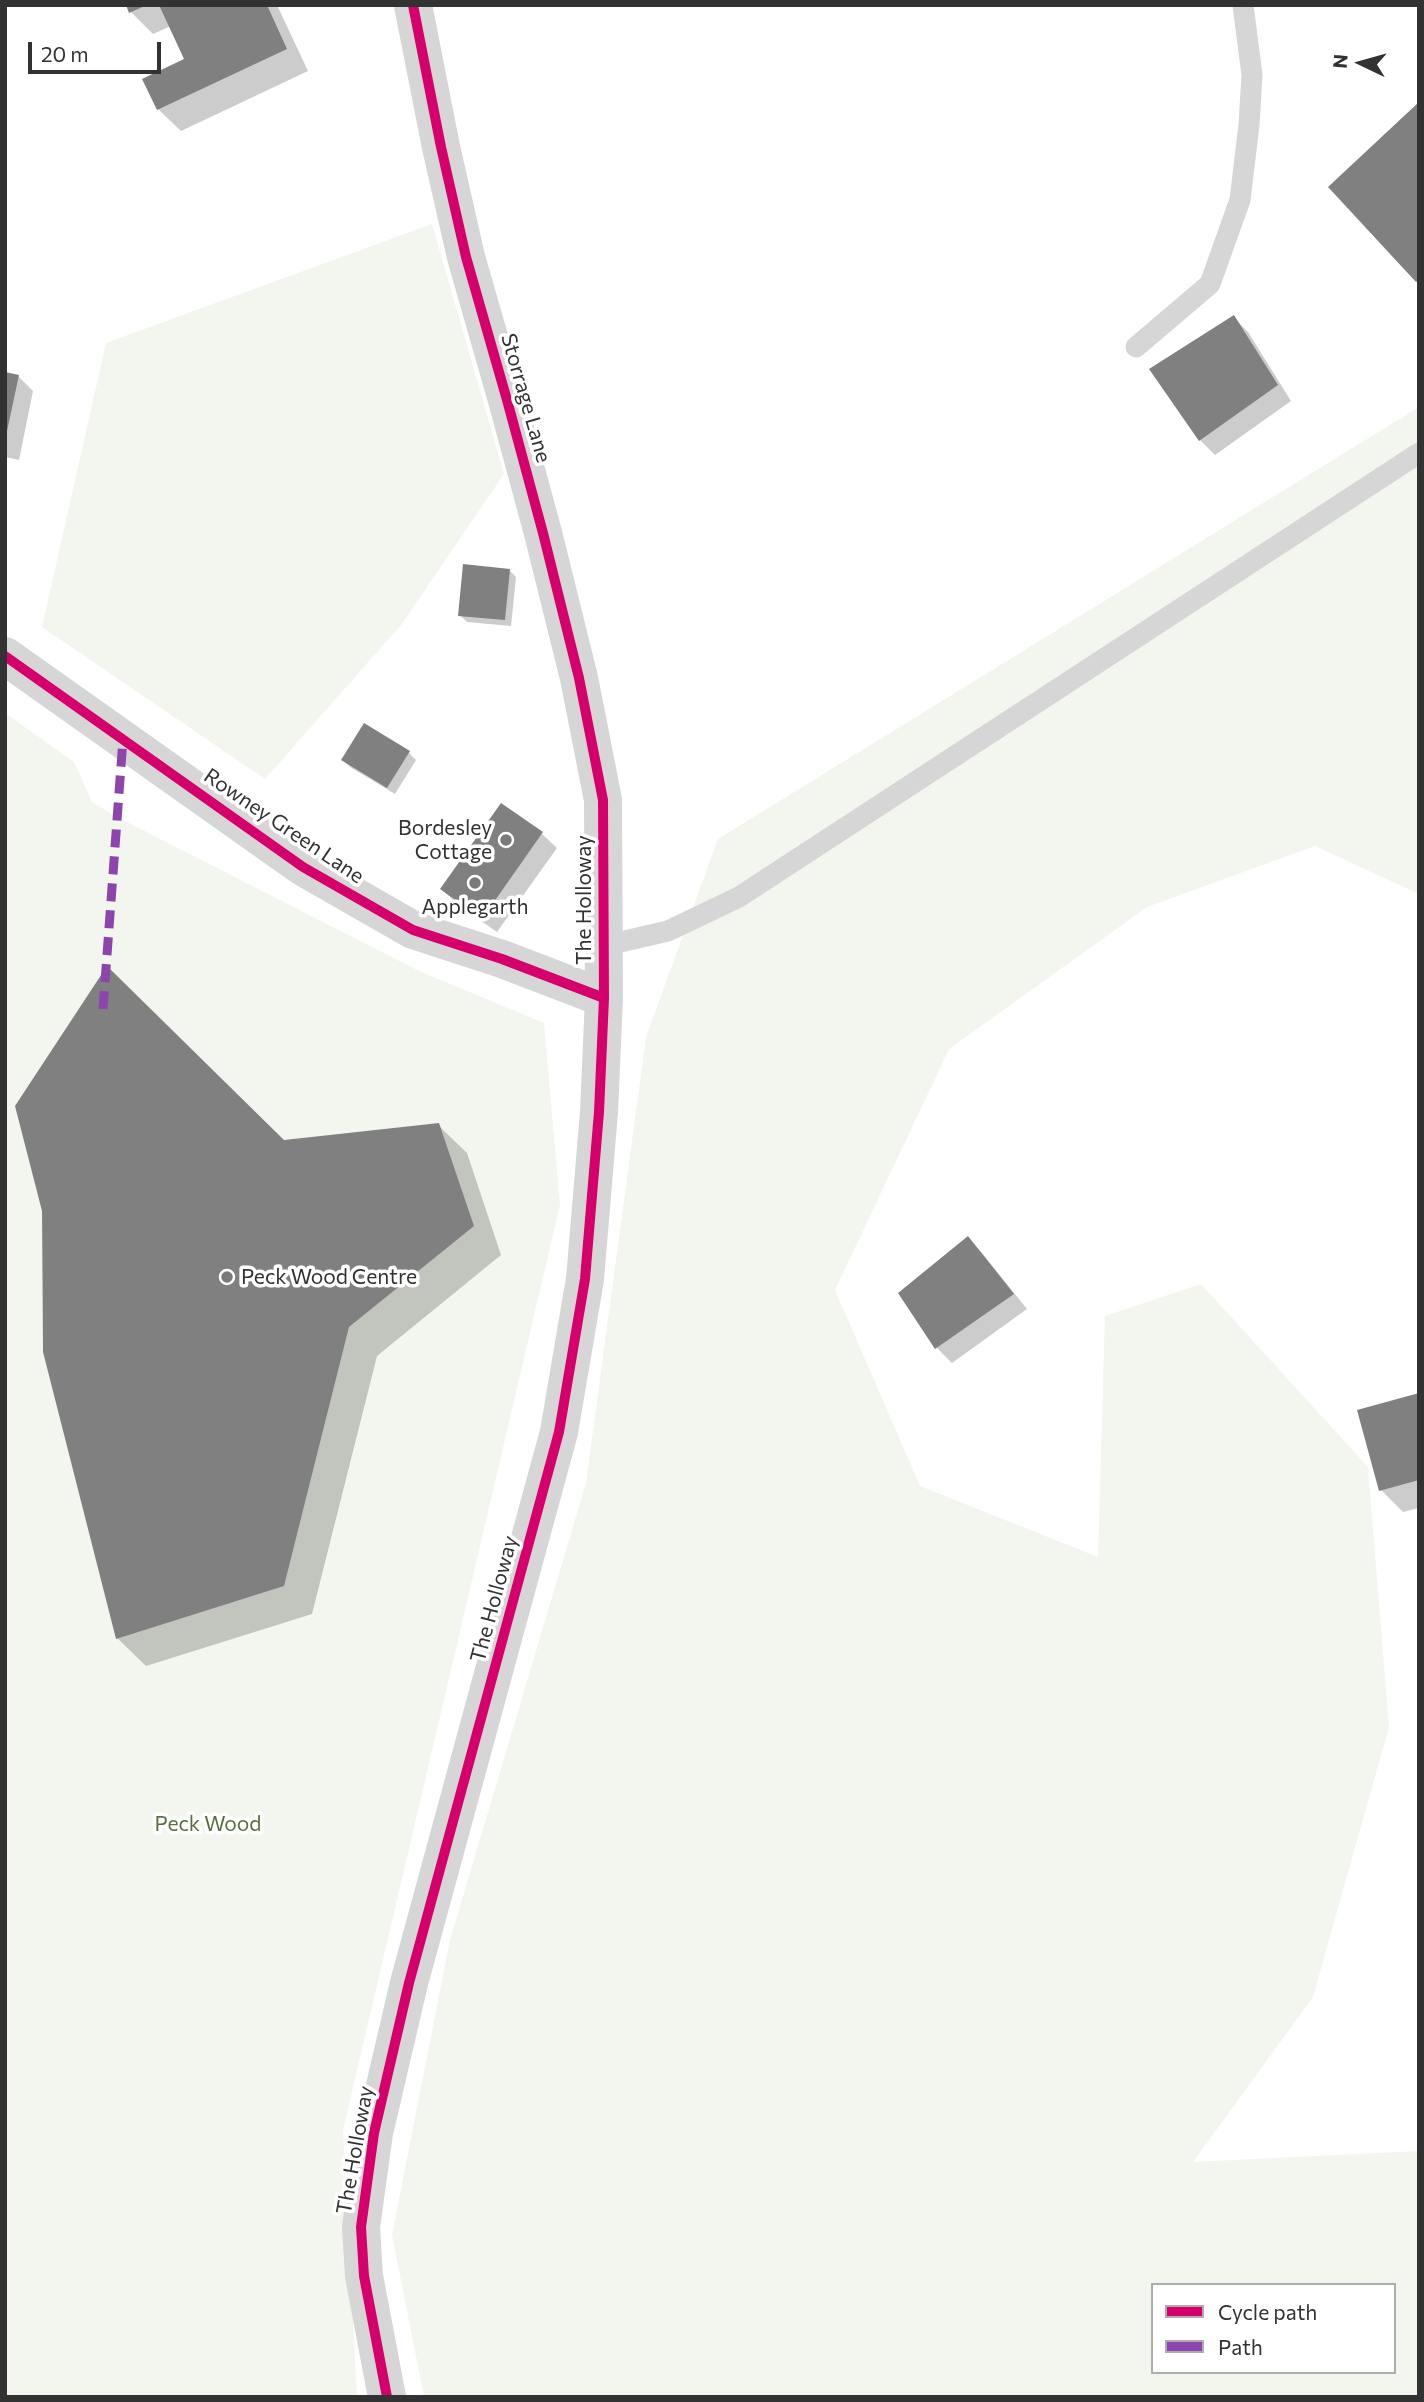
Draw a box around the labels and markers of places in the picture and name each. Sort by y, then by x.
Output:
place label: Bordesley Cottage [398,815,492,865]
marker: Bordesley Cottage [498,832,514,848]
marker: Applegarth [467,875,483,891]
place label: Applegarth [422,894,528,920]
place label: Peck Wood Centre [241,1264,417,1290]
marker: Peck Wood Centre [219,1269,235,1285]

